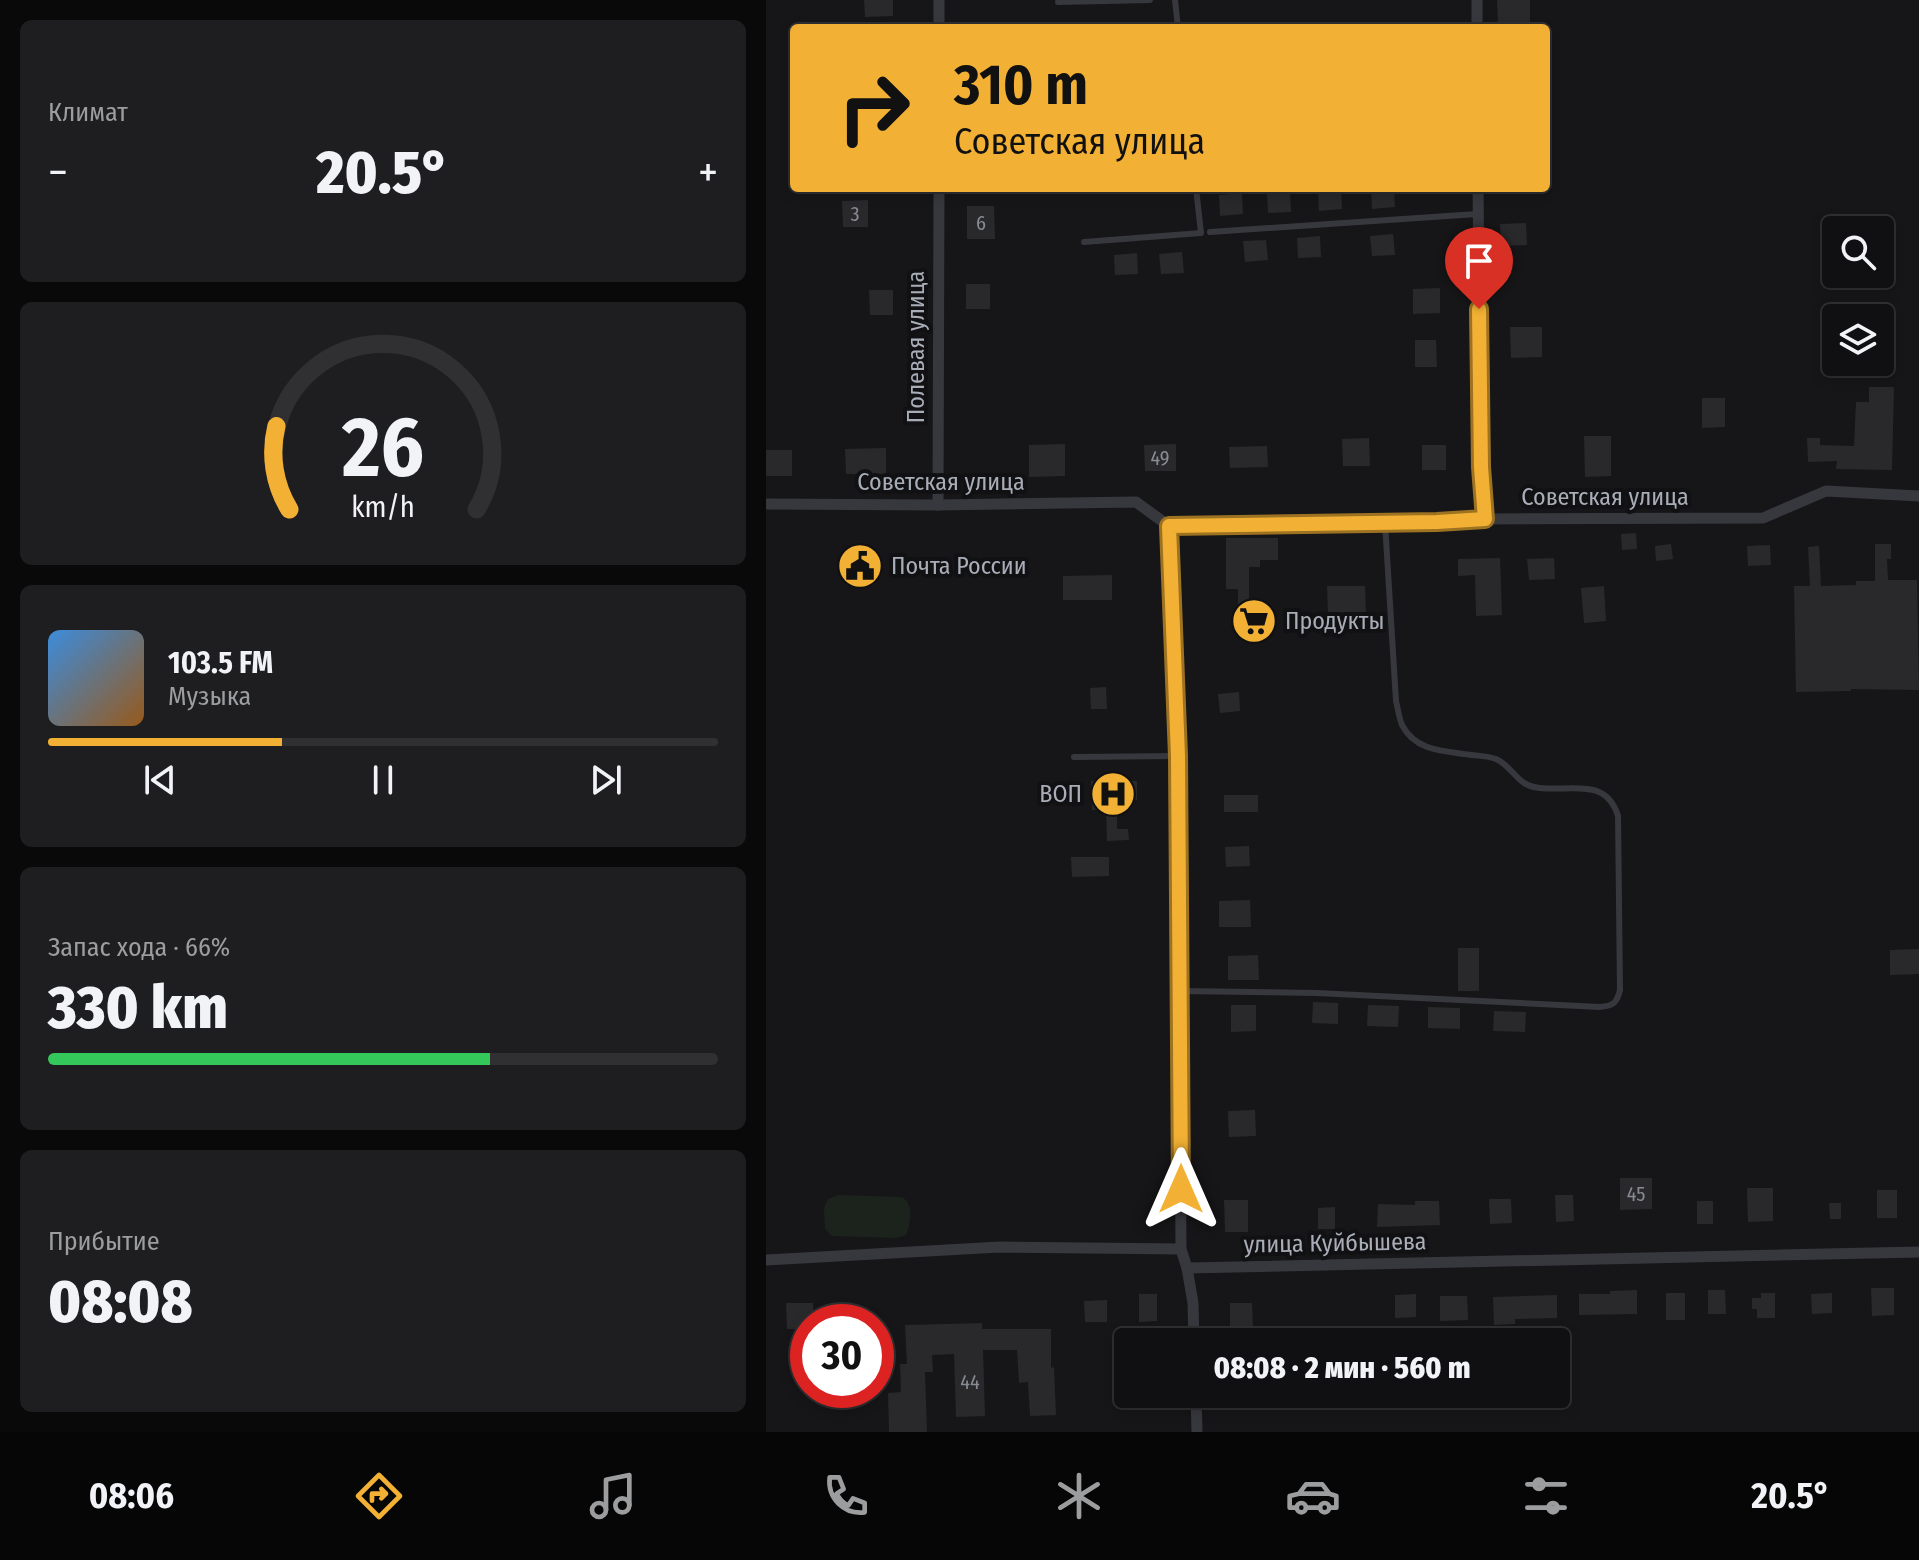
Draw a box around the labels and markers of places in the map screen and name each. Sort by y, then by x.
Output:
pin [1445,227,1513,309]
public building icon: Почта России [836,542,884,590]
place label: Почта России [891,552,1027,580]
supermarket icon: Продукты [1230,597,1278,645]
place label: Продукты [1285,607,1384,635]
hospital icon: ВОП [1089,770,1137,818]
place label: ВОП [1039,780,1082,808]

